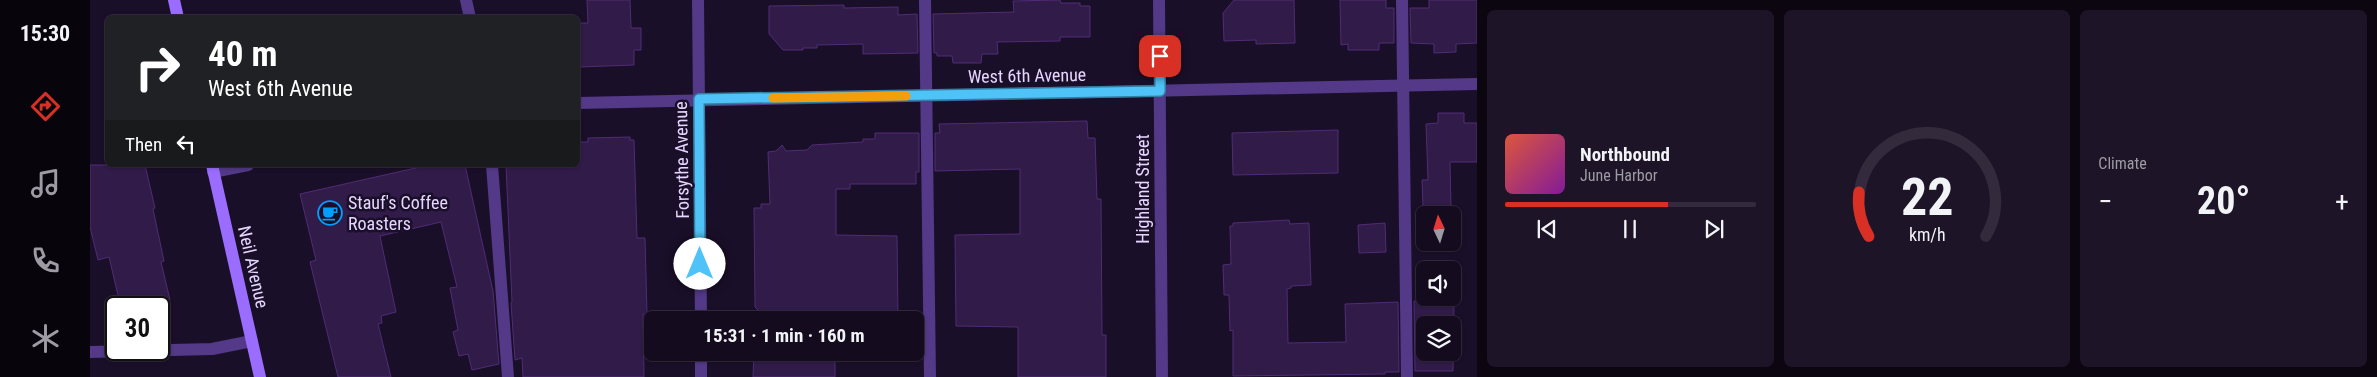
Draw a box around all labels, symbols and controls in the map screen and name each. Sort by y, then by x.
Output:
text: 15:30 [20,21,70,46]
text: 40 m [208,34,277,75]
icon: right [125,35,190,100]
pin [1139,35,1181,77]
icon: arrive [1146,42,1174,70]
street label: West 6th Avenue [968,64,1086,87]
text: West 6th Avenue [208,76,353,101]
icon: directions [28,89,63,124]
street label: Forsythe Avenue [670,101,693,219]
icon: left [172,130,200,158]
text: Then [125,133,162,156]
street label: Highland Street [1132,134,1153,244]
text: Northbound [1580,143,1670,166]
text: Climate [2098,154,2147,173]
icon: music [28,166,63,201]
text: June Harbor [1580,166,1658,185]
text: 22 [1901,167,1953,228]
text: 20° [2197,179,2250,223]
text: − [2098,185,2112,218]
text: + [2335,185,2349,218]
place label: Stauf's Coffee Roasters [348,192,448,234]
cafe icon: Stauf's Coffee Roasters [317,200,343,226]
north arrow [1416,206,1461,251]
map controls [1416,206,1461,361]
icon: previous [1533,215,1561,243]
icon: pause [1616,215,1644,243]
icon: next [1700,215,1728,243]
street label: Neil Avenue [234,224,273,310]
text: km/h [1909,224,1945,245]
position arrow [673,237,725,289]
icon: phone [28,243,63,278]
button: sound [1416,261,1461,306]
speed limit sign: 30 [105,296,170,361]
button: layers [1416,316,1461,361]
icon: climate [28,321,63,356]
text: 15:31 · 1 min · 160 m [703,324,865,347]

